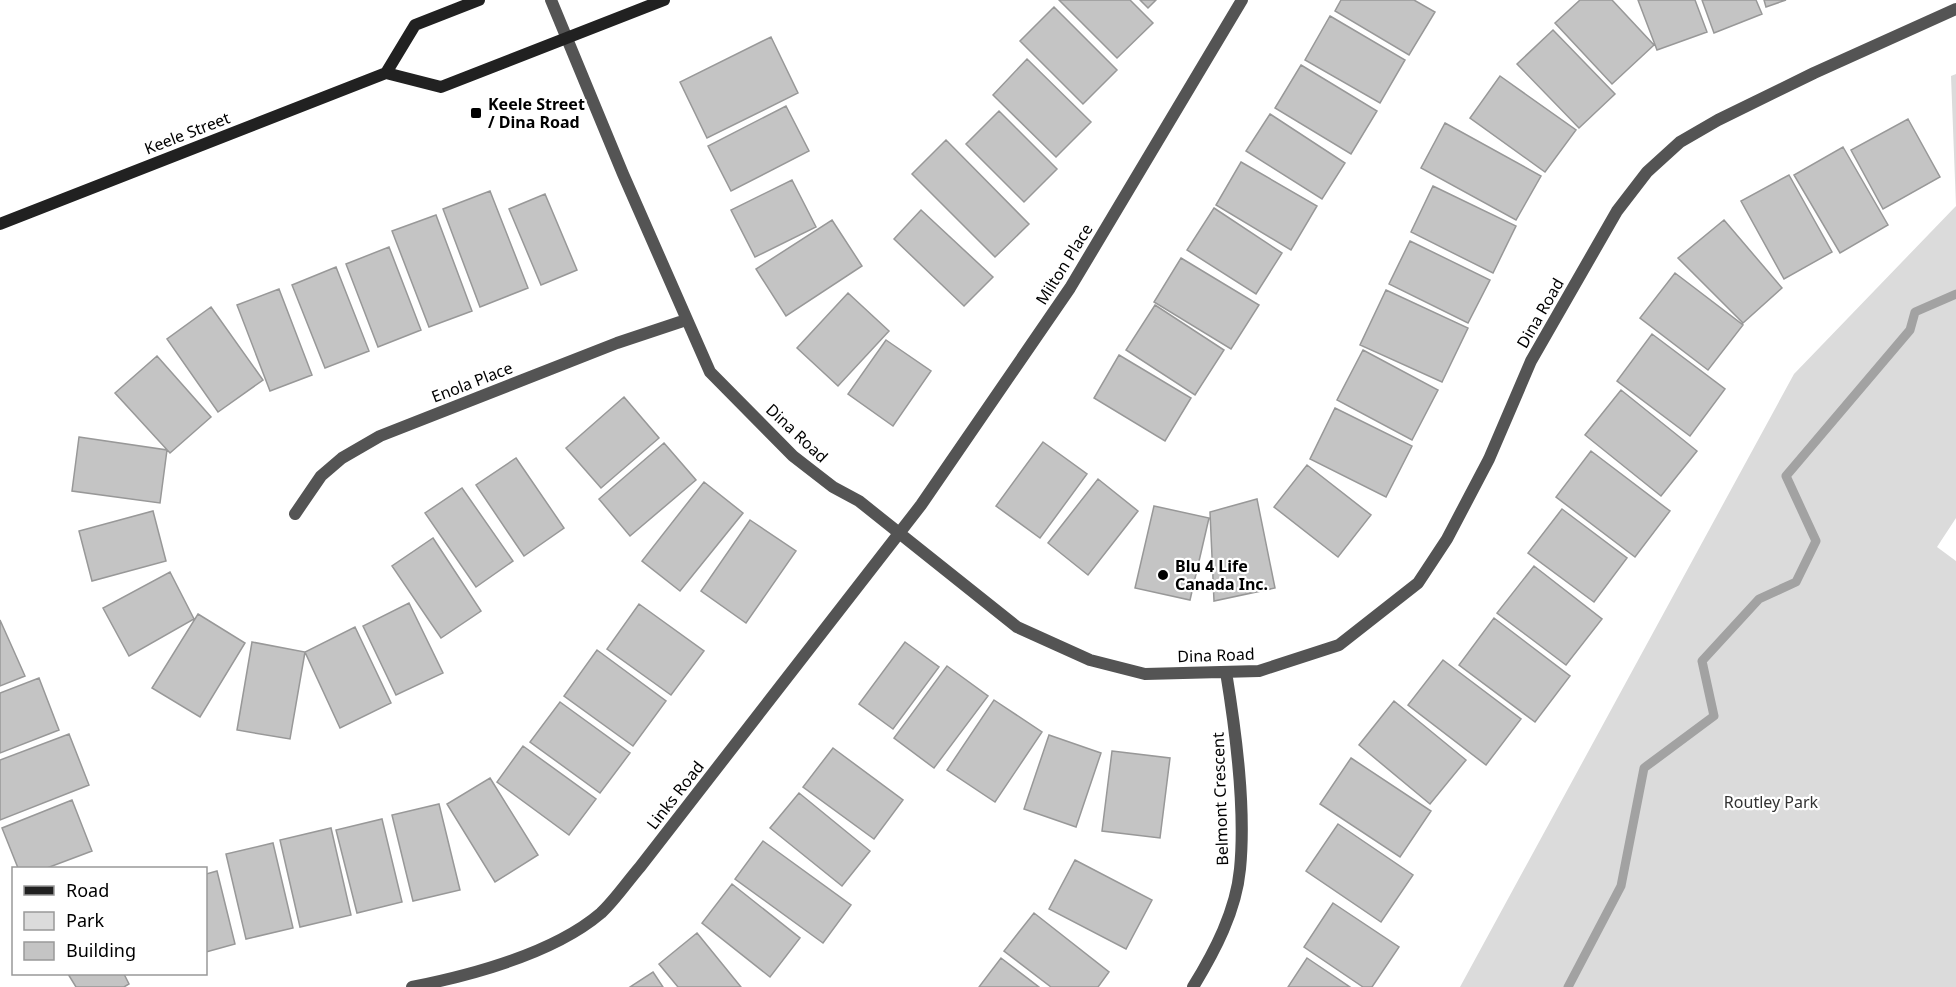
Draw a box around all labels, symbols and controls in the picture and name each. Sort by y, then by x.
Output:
place label: Keele Street / Dina Road [488,93,585,133]
marker: Keele Street / Dina Road [469,106,483,120]
street label: Keele Street [141,107,233,159]
street label: Milton Place [1030,219,1098,309]
street label: Dina Road [1511,274,1569,352]
street label: Enola Place [428,356,516,408]
street label: Dina Road [761,399,833,467]
place label: Blu 4 Life Canada Inc. [1175,555,1268,595]
marker: Blu 4 Life Canada Inc. [1156,568,1170,582]
street label: Dina Road [1177,643,1255,667]
street label: Belmont Crescent [1207,732,1233,866]
street label: Links Road [641,756,709,834]
park label: Routley Park [1724,791,1819,813]
legend [12,867,207,975]
text: Road [66,878,109,902]
text: Park [66,908,104,932]
text: Building [66,938,136,962]

